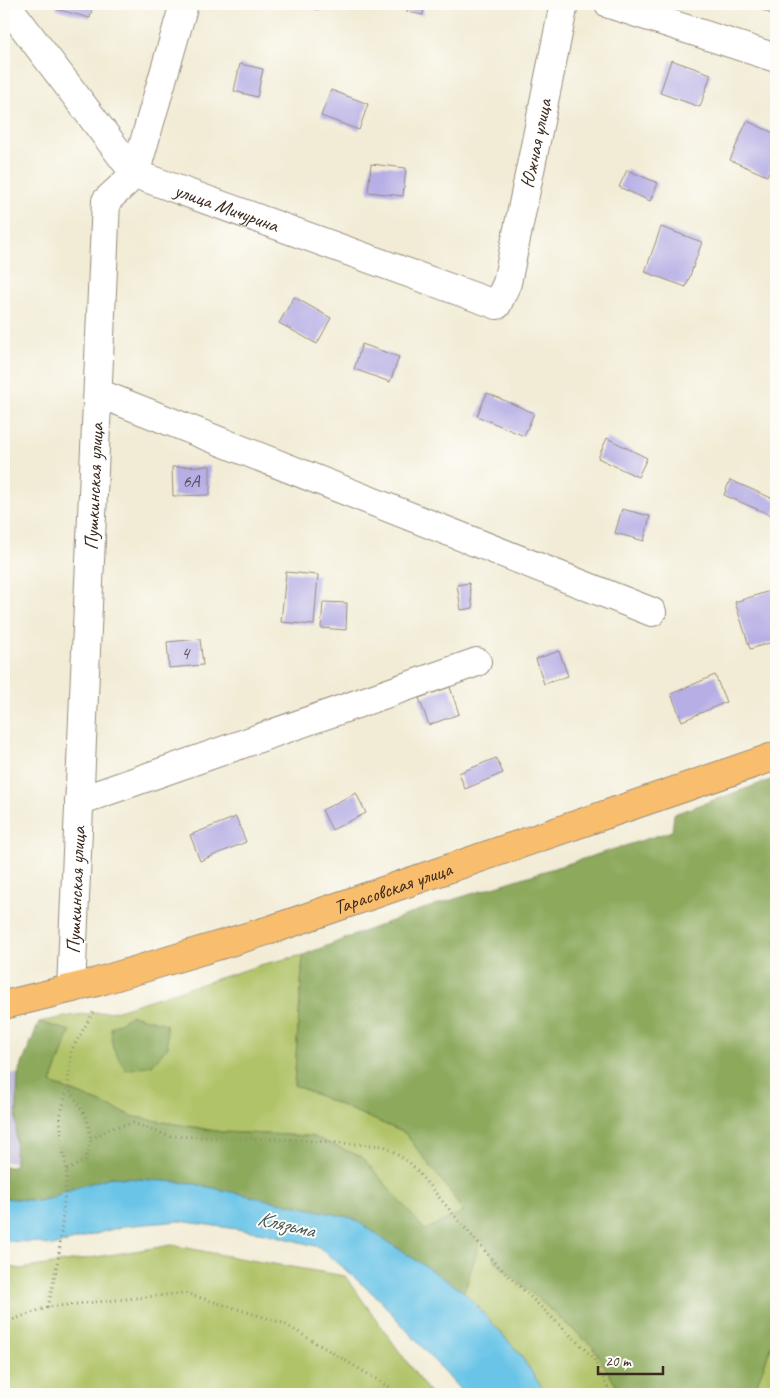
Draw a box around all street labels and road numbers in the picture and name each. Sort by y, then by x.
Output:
street label: Южная улица [515,95,558,190]
street label: улица Мичурина [170,177,283,238]
street label: Пушкинская улица [78,421,109,551]
street label: Пушкинская улица [61,825,91,954]
street label: Тарасовская улица [330,856,457,920]

